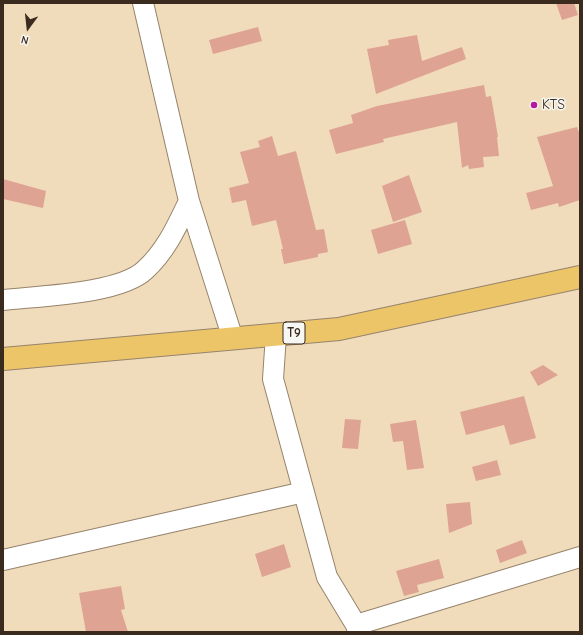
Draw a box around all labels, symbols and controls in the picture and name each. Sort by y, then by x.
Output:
north arrow [8,8,48,48]
text: N [20,33,30,47]
place label: KTS [542,97,565,113]
marker: KTS [529,100,539,110]
road number: T9 [283,322,305,344]

